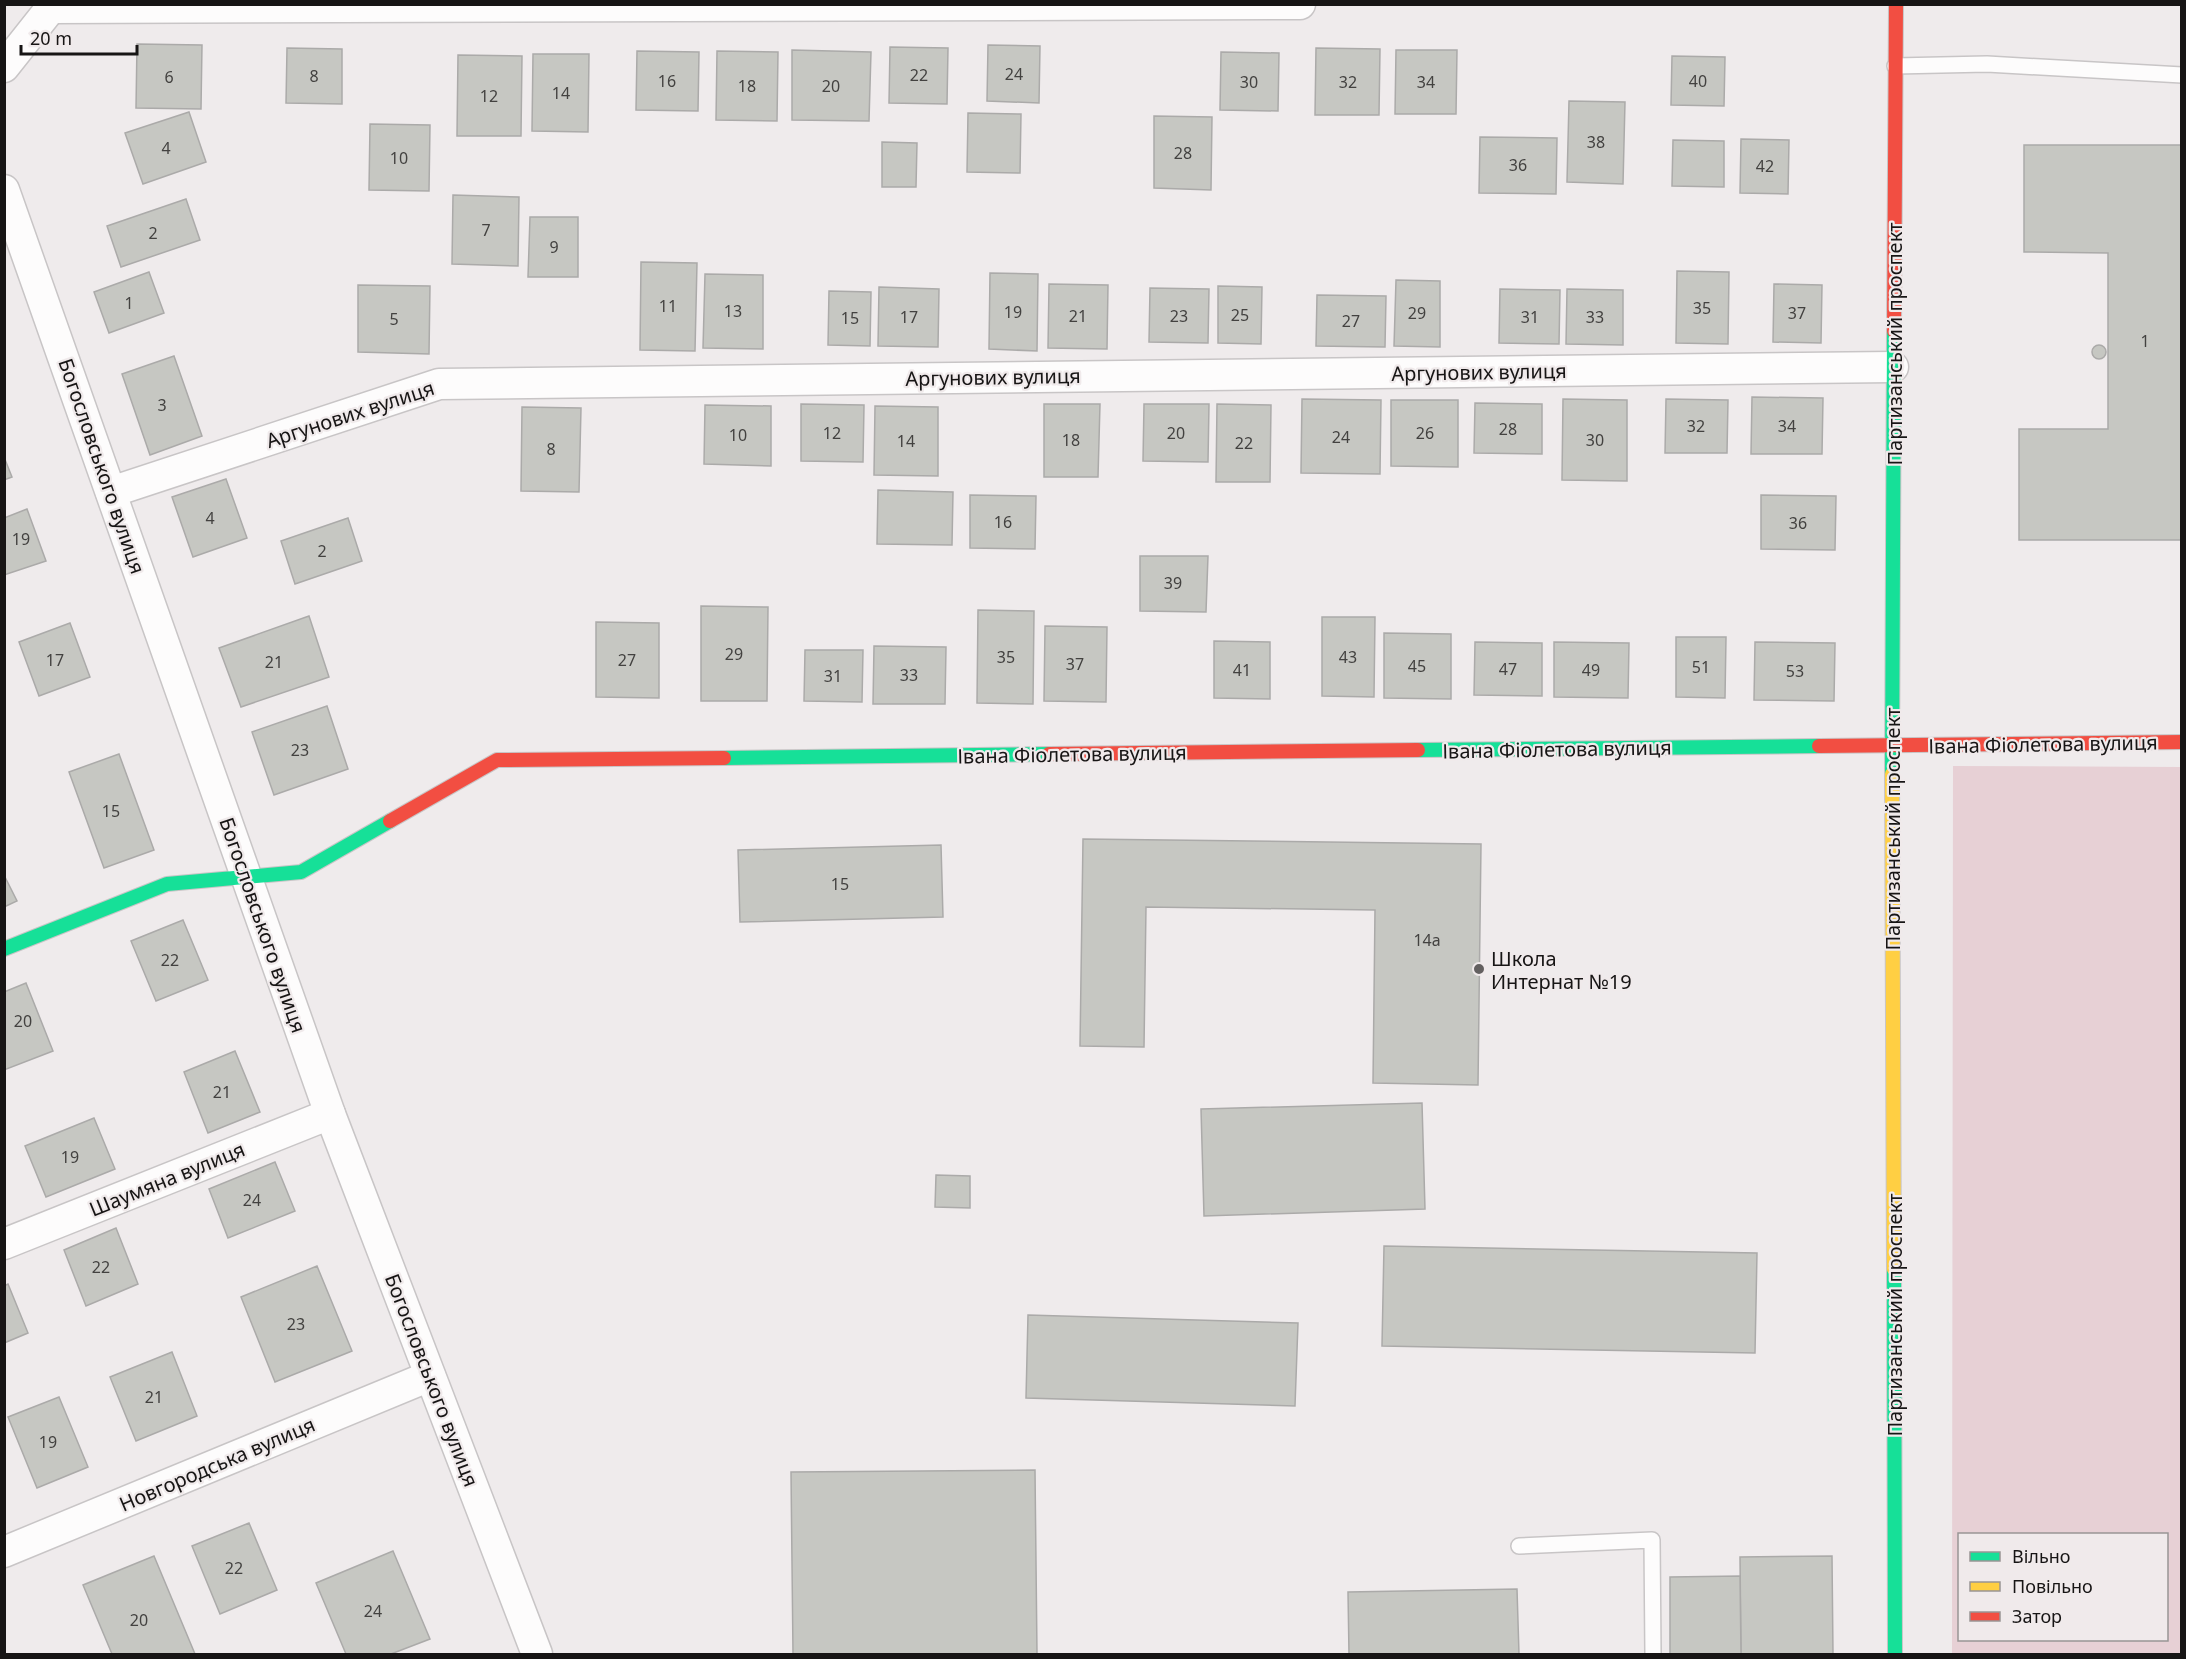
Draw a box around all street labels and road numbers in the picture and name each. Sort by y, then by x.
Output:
street label: Партизанський проспект [1881,222,1908,466]
street label: Богословського вулиця [52,355,152,577]
street label: Аргунових вулиця [1391,357,1567,387]
street label: Аргунових вулиця [905,362,1081,392]
street label: Аргунових вулиця [262,374,438,454]
street label: Партизанський проспект [1879,707,1906,951]
street label: Івана Фіолетова вулиця [1928,729,2158,759]
street label: Івана Фіолетова вулиця [1442,734,1672,764]
street label: Івана Фіолетова вулиця [957,739,1187,769]
street label: Богословського вулиця [213,814,313,1036]
street label: Шаумяна вулиця [85,1135,249,1223]
street label: Партизанський проспект [1881,1193,1908,1437]
street label: Богословського вулиця [379,1270,485,1490]
street label: Новгородська вулиця [115,1411,319,1517]

